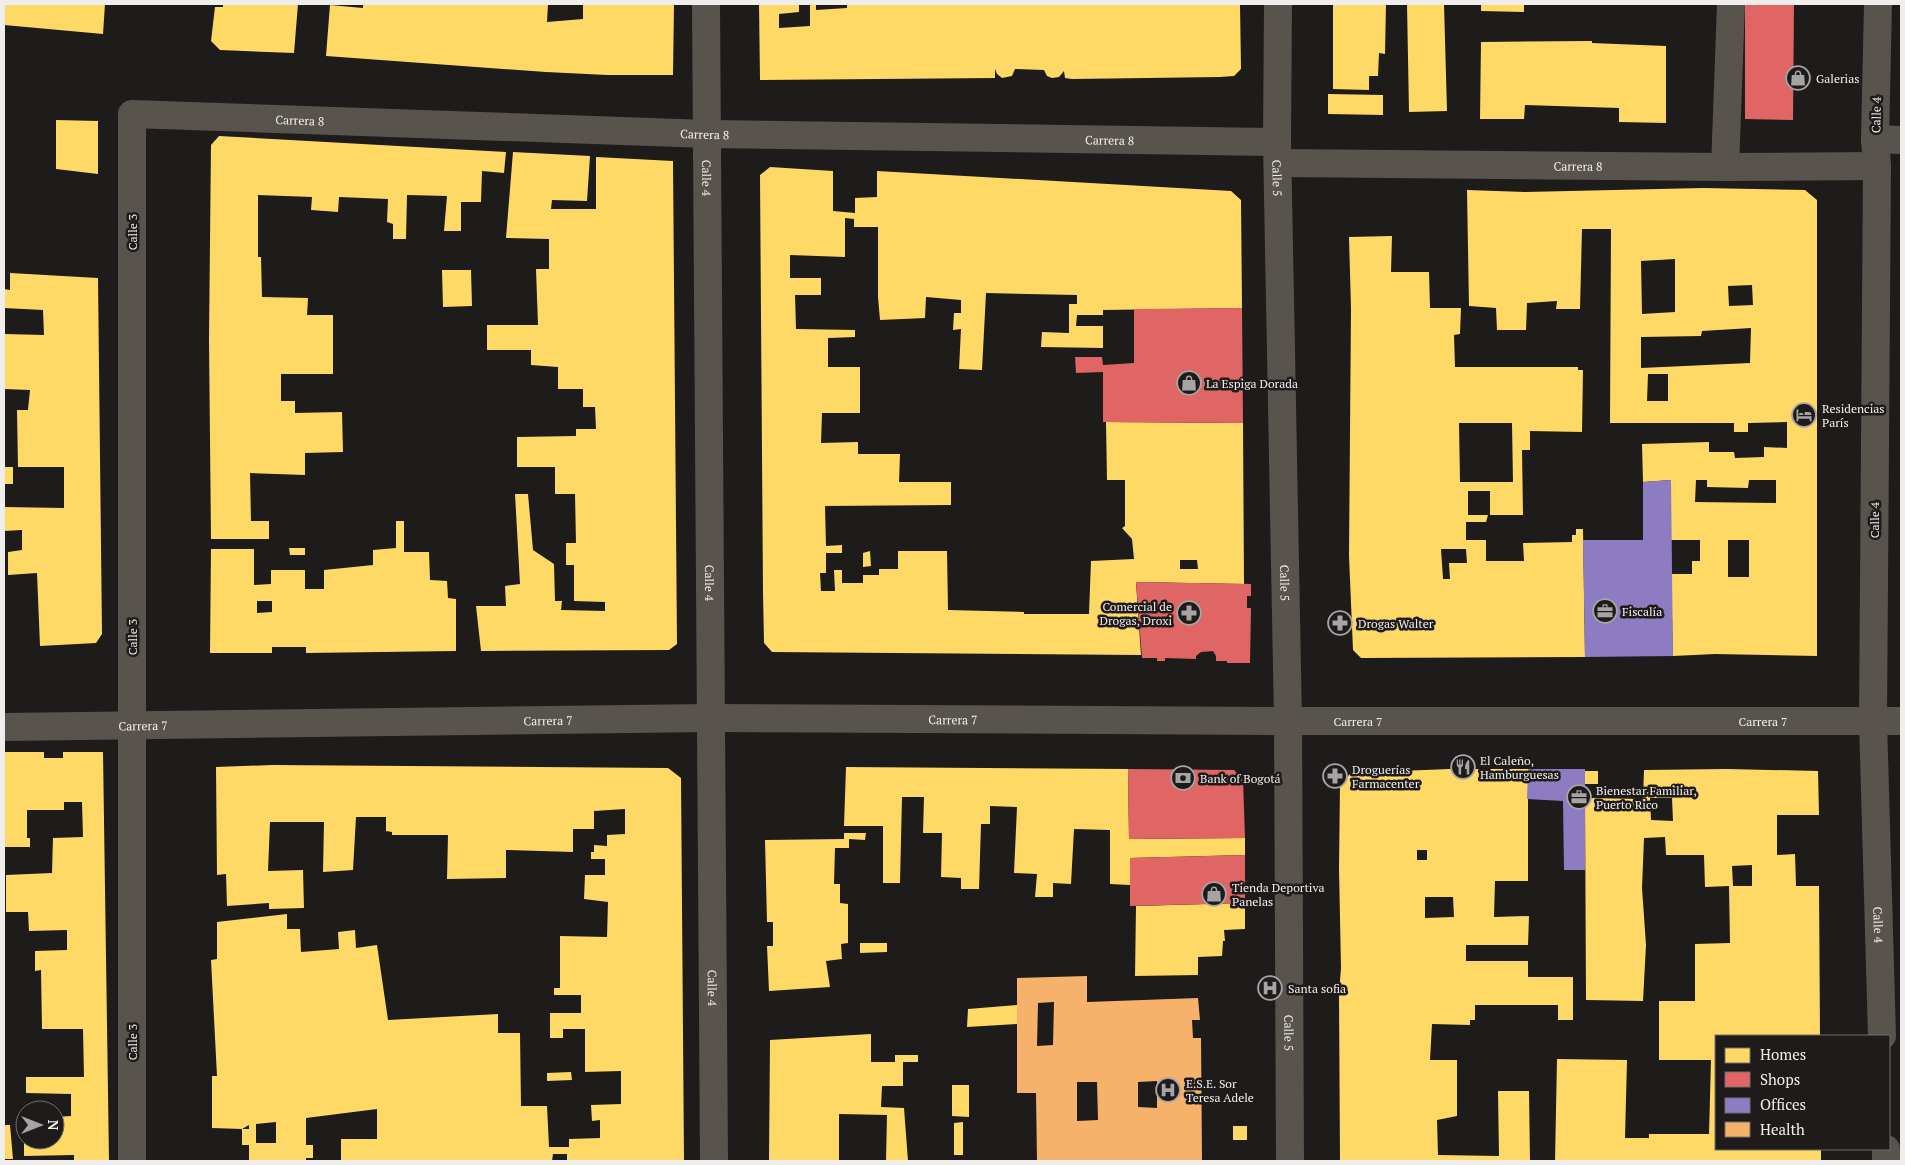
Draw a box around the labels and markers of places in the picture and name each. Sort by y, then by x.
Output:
shop icon: Galerias [1785,65,1811,91]
place label: Galerias [1816,71,1859,86]
shop icon: La Espiga Dorada [1176,370,1202,396]
place label: La Espiga Dorada [1206,376,1298,391]
place label: Residencias París [1822,401,1885,430]
hotel icon: Residencias París [1791,402,1817,428]
office icon: Fiscalía [1592,598,1618,624]
place label: Comercial de Drogas, Droxi [1099,599,1172,628]
pharmacy icon: Comercial de Drogas, Droxi [1176,600,1202,626]
place label: Fiscalía [1622,604,1662,619]
pharmacy icon: Drogas Walter [1327,610,1353,636]
place label: Drogas Walter [1358,616,1434,631]
place label: El Caleño, Hamburguesas [1480,753,1559,782]
restaurant icon: El Caleño, Hamburguesas [1450,754,1476,780]
place label: Droguerías Farmacenter [1352,762,1420,791]
pharmacy icon: Droguerías Farmacenter [1322,763,1348,789]
bank icon: Bank of Bogotá [1170,765,1196,791]
place label: Bank of Bogotá [1200,771,1281,786]
place label: Bienestar Familiar, Puerto Rico [1596,783,1697,812]
office icon: Bienestar Familiar, Puerto Rico [1566,784,1592,810]
place label: Tienda Deportiva Panelas [1232,880,1325,909]
shop icon: Tienda Deportiva Panelas [1201,881,1227,907]
hospital icon: Santa sofia [1257,975,1283,1001]
place label: Santa sofia [1288,981,1346,996]
place label: E.S.E. Sor Teresa Adele [1186,1076,1254,1105]
hospital icon: E.S.E. Sor Teresa Adele [1155,1077,1181,1103]

